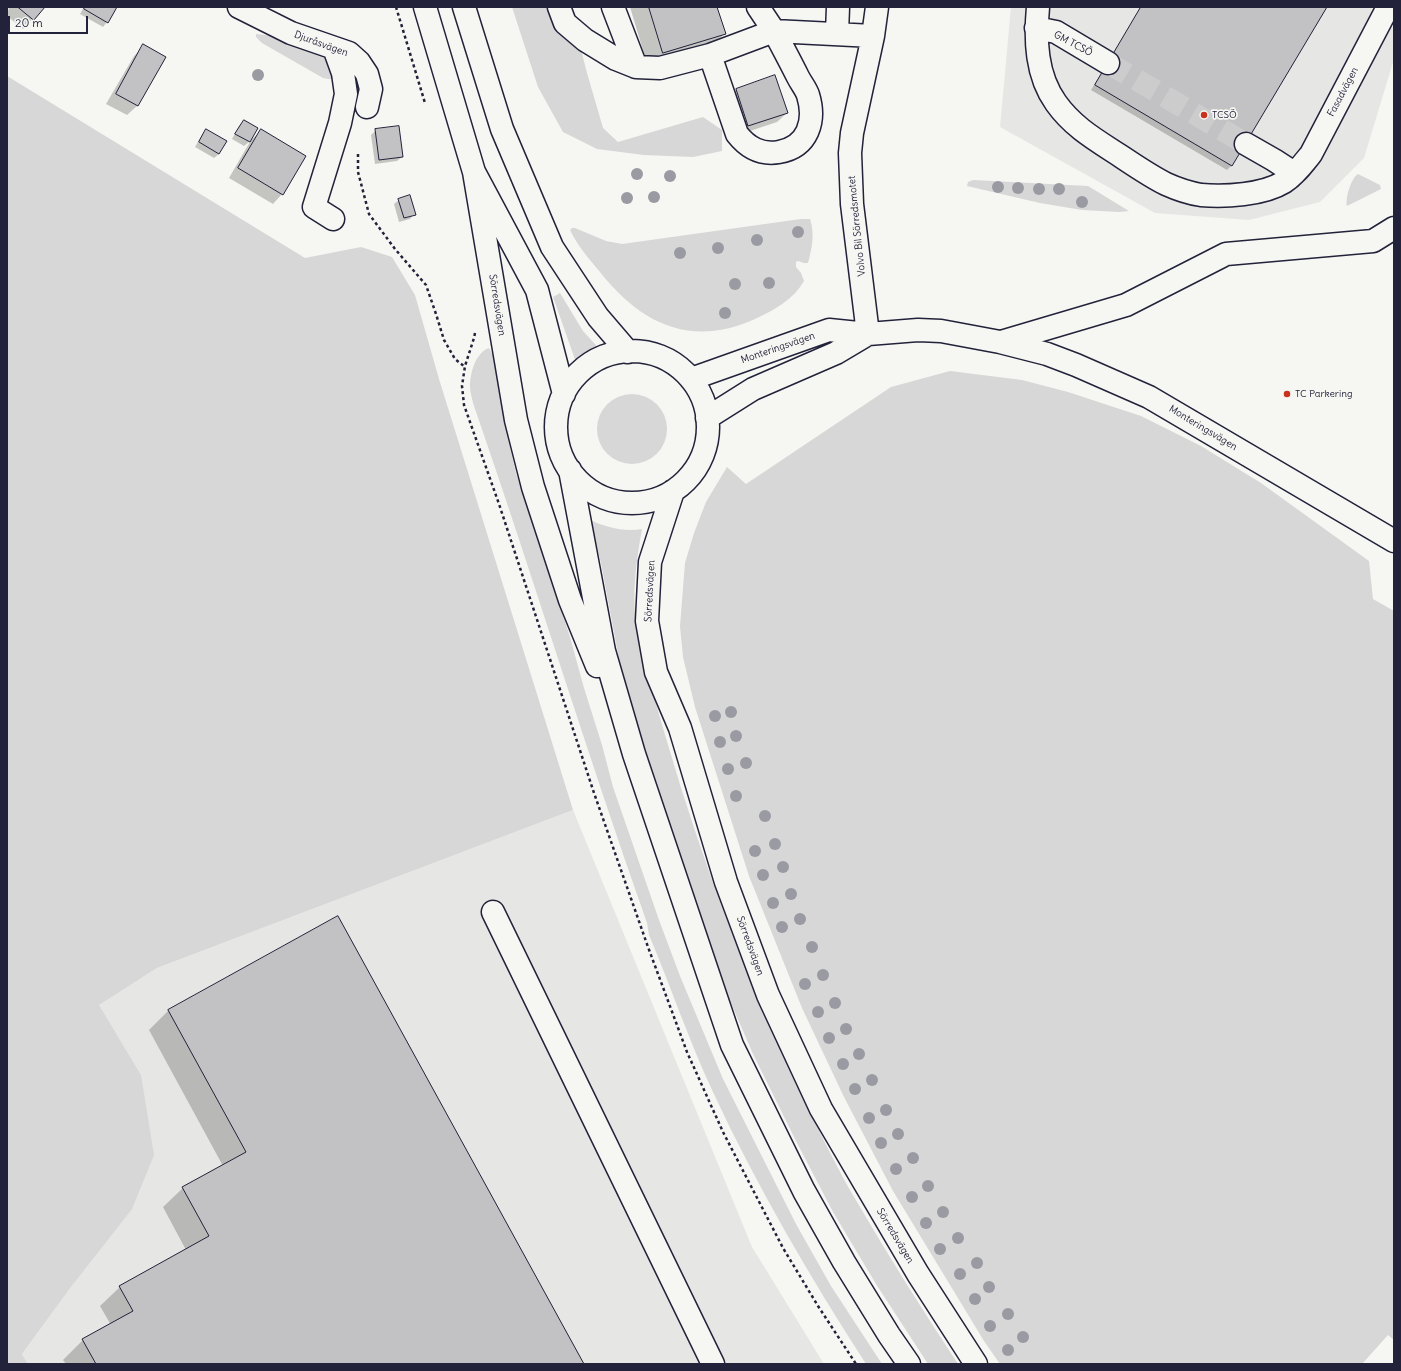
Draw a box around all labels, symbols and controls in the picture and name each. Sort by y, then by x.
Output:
scale bar [10,8,90,34]
text: 20 m [15,15,43,30]
street label: Djuråsvägen [292,29,350,59]
street label: GM TCSÖ [1051,29,1095,59]
street label: Fasadvägen [1325,65,1361,119]
place label: TCSÖ [1212,109,1237,121]
marker: TCSÖ [1199,110,1209,120]
street label: Volvo Bil Sörredsmotet [846,175,868,277]
street label: Sörredsvägen [486,273,508,337]
street label: Monteringsvägen [739,330,817,366]
place label: TC Parkering [1295,388,1353,400]
marker: TC Parkering [1282,389,1292,399]
street label: Monteringsvägen [1167,403,1239,453]
street label: Sörredsvägen [642,560,658,622]
street label: Sörredsvägen [734,915,766,977]
street label: Sörredsvägen [874,1206,916,1266]

